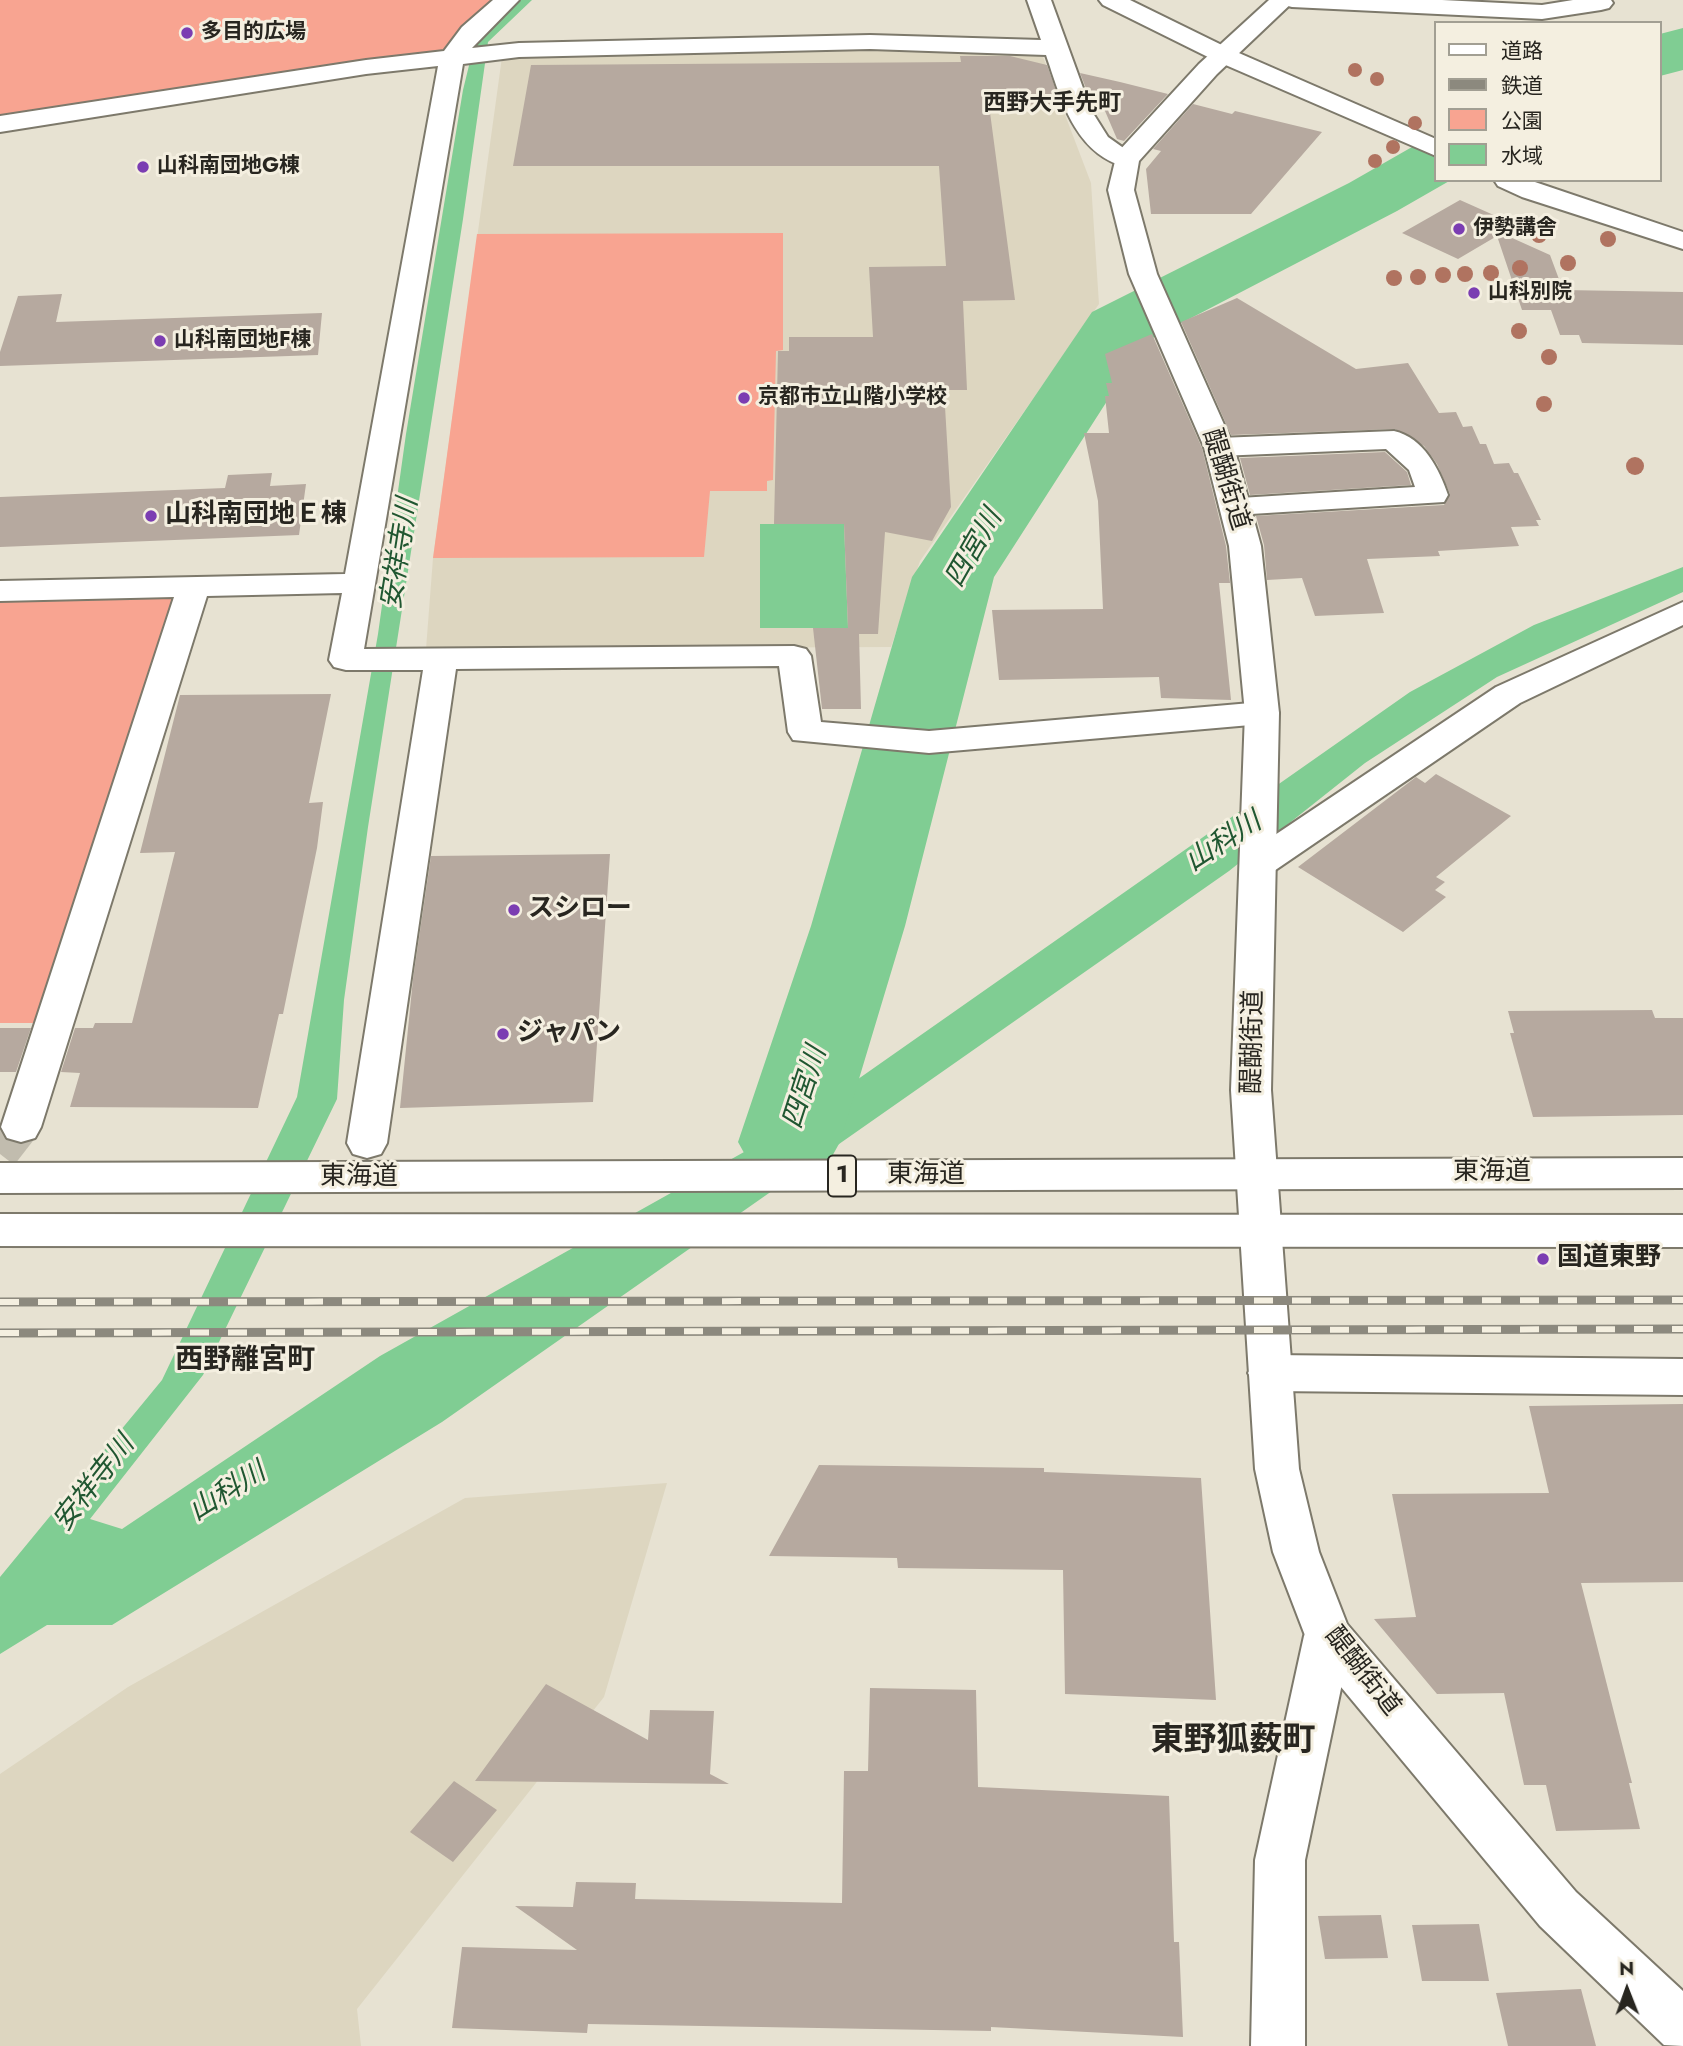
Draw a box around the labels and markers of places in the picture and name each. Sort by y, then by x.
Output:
place label: 多目的広場 [201,20,306,46]
marker: 多目的広場 [179,25,195,41]
place label: 山科南団地G棟 [157,154,300,180]
marker: 山科南団地G棟 [135,159,151,175]
place label: 伊勢講舎 [1473,216,1557,242]
marker: 伊勢講舎 [1451,221,1467,237]
place label: 山科別院 [1488,280,1572,306]
marker: 山科別院 [1466,285,1482,301]
place label: 山科南団地F棟 [174,328,312,354]
marker: 山科南団地F棟 [152,333,168,349]
place label: 京都市立山階小学校 [758,385,947,411]
marker: 京都市立山階小学校 [736,390,752,406]
place label: 山科南団地Ｅ棟 [165,500,347,532]
marker: 山科南団地Ｅ棟 [143,508,159,524]
place label: スシロー [528,894,632,926]
marker: スシロー [506,902,522,918]
place label: ジャパン [517,1018,621,1050]
marker: ジャパン [495,1026,511,1042]
place label: 国道東野 [1557,1243,1661,1275]
marker: 国道東野 [1535,1251,1551,1267]

